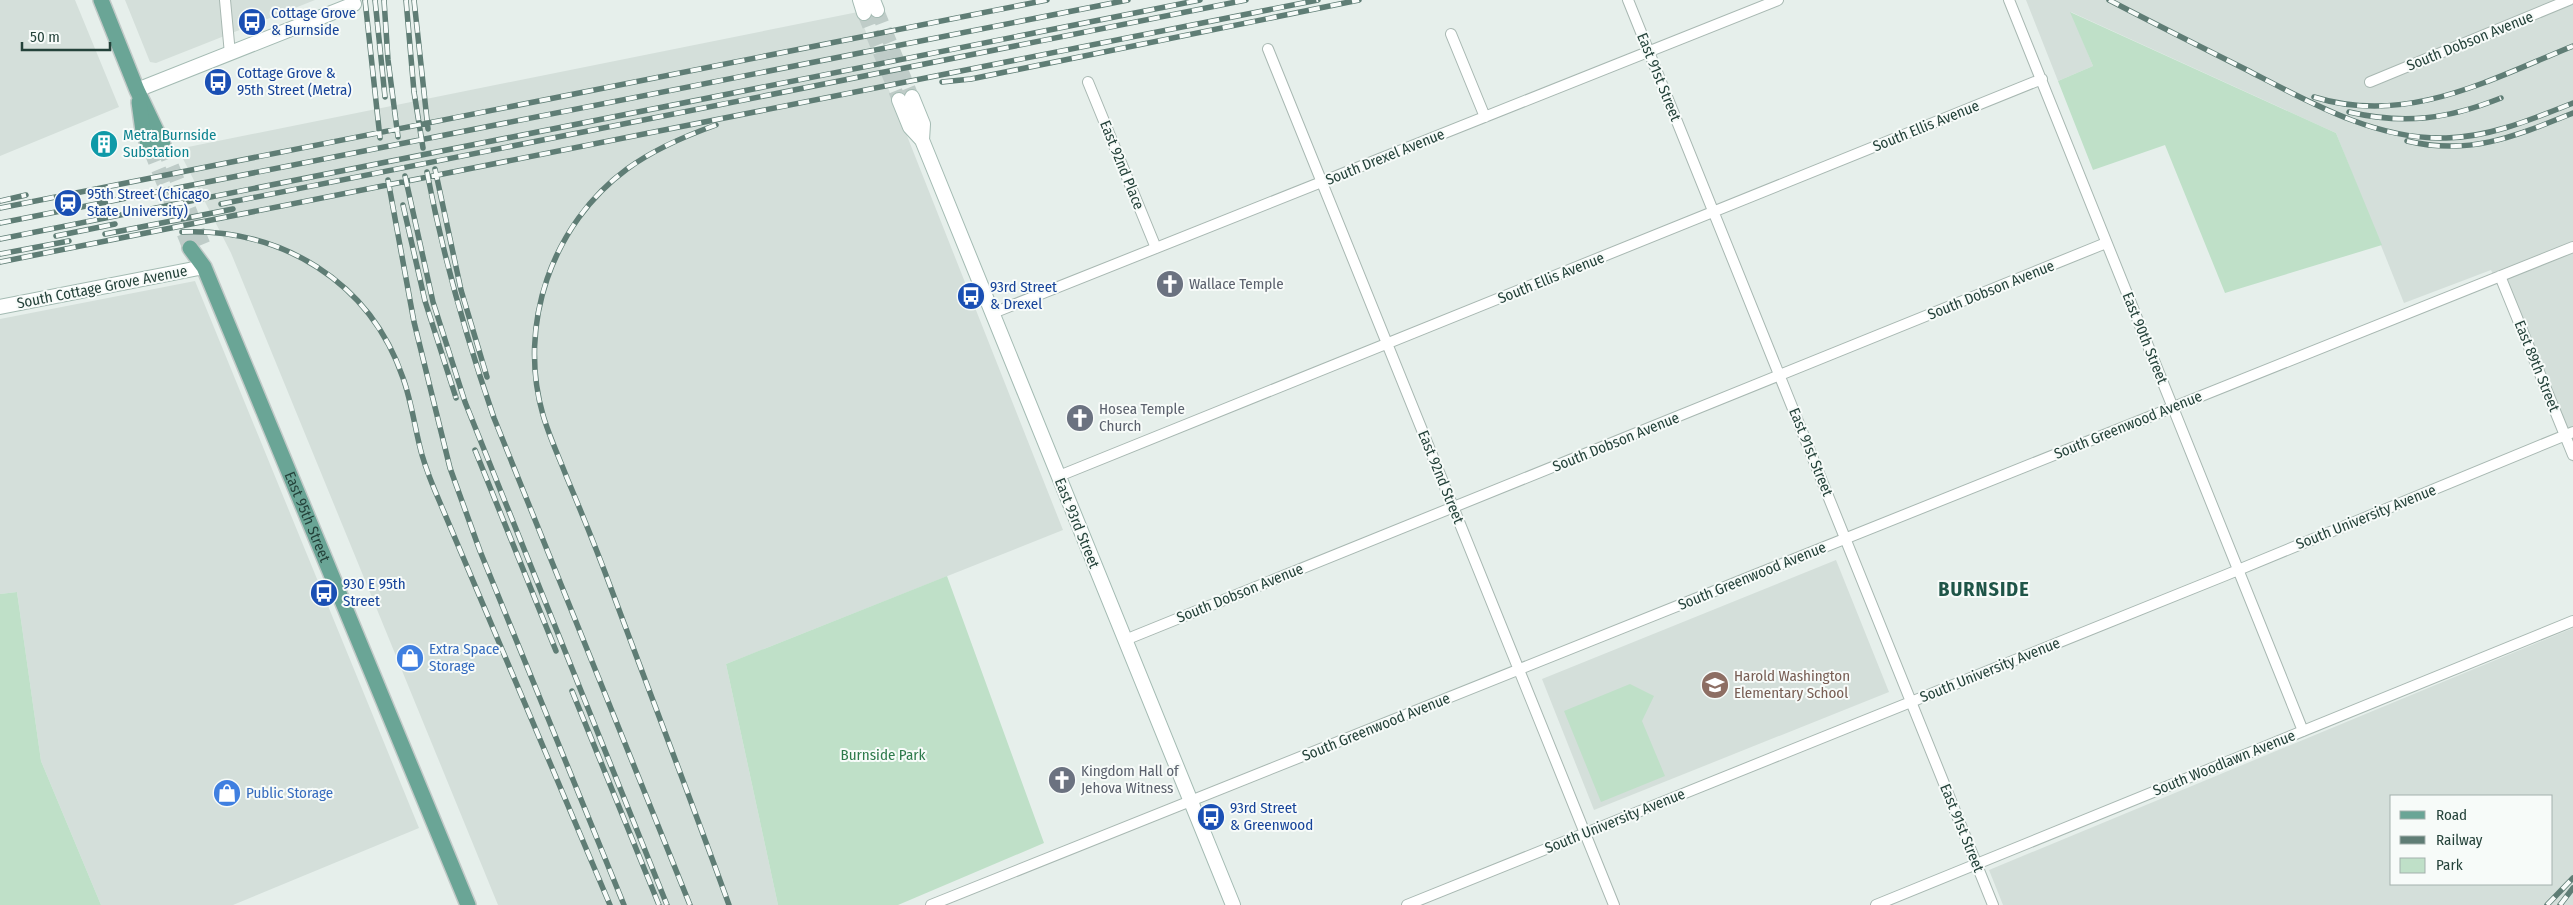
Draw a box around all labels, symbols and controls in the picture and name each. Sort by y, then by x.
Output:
place label: Cottage Grove & Burnside [271,4,356,39]
bus stop icon: Cottage Grove & Burnside [237,7,267,37]
street label: South Dobson Avenue [2404,7,2536,75]
scale bar [22,20,110,52]
text: 50 m [30,28,60,46]
street label: East 91st Street [1633,30,1685,124]
place label: Cottage Grove & 95th Street (Metra) [237,64,352,99]
bus stop icon: Cottage Grove & 95th Street (Metra) [203,67,233,97]
street label: South Ellis Avenue [1870,96,1982,156]
street label: East 92nd Place [1096,118,1148,212]
street label: South Drexel Avenue [1323,125,1447,189]
place label: Metra Burnside Substation [123,126,216,161]
building icon: Metra Burnside Substation [89,129,119,159]
place label: 95th Street (Chicago State University) [87,185,210,220]
station icon: 95th Street (Chicago State University) [53,188,83,218]
street label: South Ellis Avenue [1495,248,1607,308]
street label: South Dobson Avenue [1925,256,2057,324]
street label: South Cottage Grove Avenue [15,262,189,312]
church icon: Wallace Temple [1155,269,1185,299]
place label: Wallace Temple [1189,275,1284,293]
place label: 93rd Street & Drexel [990,278,1057,313]
bus stop icon: 93rd Street & Drexel [956,281,986,311]
street label: East 90th Street [2118,290,2172,387]
street label: East 89th Street [2511,318,2563,414]
street label: South Greenwood Avenue [2051,387,2205,463]
place label: Hosea Temple Church [1099,400,1185,435]
church icon: Hosea Temple Church [1065,403,1095,433]
street label: East 91st Street [1785,405,1837,499]
street label: South Dobson Avenue [1550,408,1682,476]
street label: East 92nd Street [1414,428,1468,526]
street label: East 95th Street [281,469,334,565]
street label: East 93rd Street [1051,475,1103,571]
street label: South University Avenue [2293,481,2439,553]
street label: South Greenwood Avenue [1675,538,1829,614]
street label: South Dobson Avenue [1174,559,1306,627]
place label: 930 E 95th Street [343,575,406,610]
district label: BURNSIDE [1938,577,2030,601]
bus stop icon: 930 E 95th Street [309,578,339,608]
street label: South University Avenue [1917,634,2063,706]
place label: Extra Space Storage [429,640,499,675]
shop icon: Extra Space Storage [395,643,425,673]
place label: Harold Washington Elementary School [1734,667,1850,702]
school or university icon: Harold Washington Elementary School [1700,670,1730,700]
street label: South Greenwood Avenue [1299,689,1453,765]
street label: South Woodlawn Avenue [2150,726,2298,800]
park label: Burnside Park [841,746,926,764]
place label: Kingdom Hall of Jehova Witness [1081,762,1180,797]
church icon: Kingdom Hall of Jehova Witness [1047,765,1077,795]
shop icon: Public Storage [212,778,242,808]
street label: East 91st Street [1936,781,1988,875]
place label: Public Storage [246,784,333,802]
street label: South University Avenue [1542,785,1688,857]
legend [2390,795,2553,885]
place label: 93rd Street & Greenwood [1230,799,1313,834]
bus stop icon: 93rd Street & Greenwood [1196,802,1226,832]
text: Road [2436,806,2467,824]
text: Railway [2436,831,2483,849]
text: Park [2436,856,2463,874]

